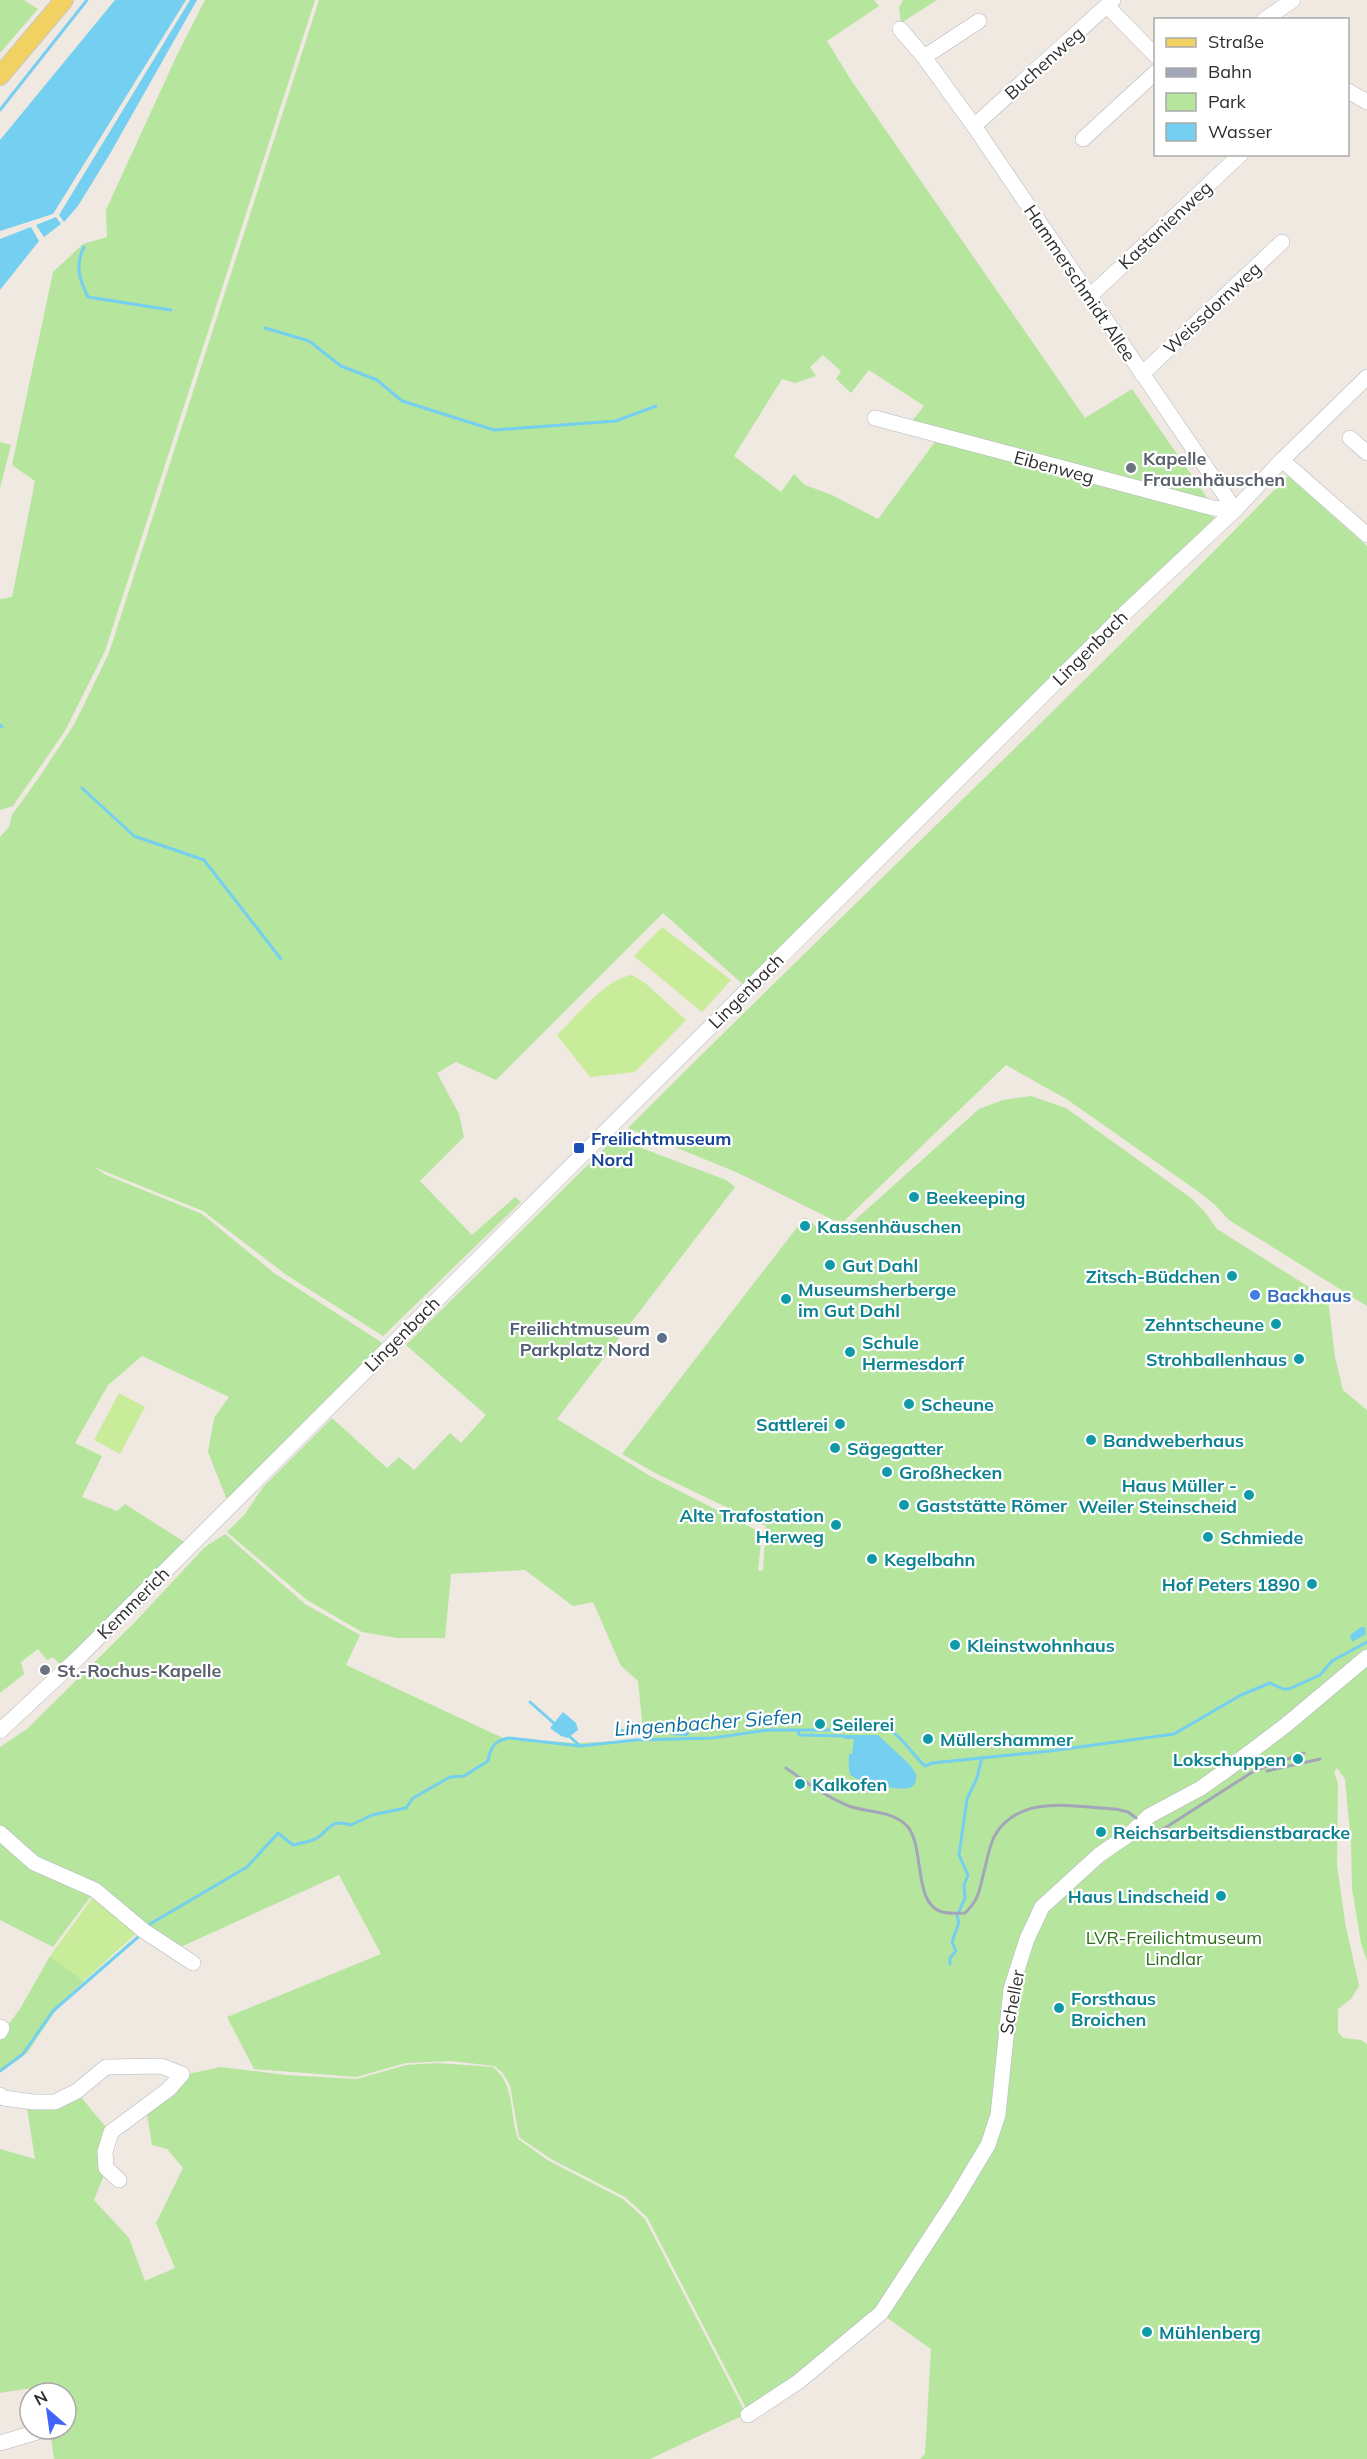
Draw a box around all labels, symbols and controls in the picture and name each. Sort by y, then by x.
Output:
legend [1154,18,1349,156]
street label: Buchenweg [1000,21,1088,105]
text: Straße [1208,30,1264,53]
text: Bahn [1208,60,1252,83]
text: Park [1208,90,1247,113]
text: Wasser [1208,120,1272,143]
street label: Kastanienweg [1113,176,1217,274]
street label: Hammerschmidt Allee [1019,200,1141,366]
street label: Weissdornweg [1158,257,1266,359]
street label: Eibenweg [1011,445,1097,489]
place label: Kapelle Frauenhäuschen [1143,447,1285,491]
marker: Kapelle Frauenhäuschen [1124,461,1138,475]
street label: Lingenbach [1048,606,1132,690]
street label: Lingenbach [704,949,788,1033]
place label: Freilichtmuseum Nord [591,1127,731,1171]
marker: Freilichtmuseum Nord [572,1141,586,1155]
place label: Beekeeping [926,1186,1026,1209]
marker: Beekeeping [907,1190,921,1204]
place label: Kassenhäuschen [817,1215,961,1238]
marker: Kassenhäuschen [798,1219,812,1233]
place label: Gut Dahl [842,1254,918,1277]
marker: Gut Dahl [823,1258,837,1272]
place label: Zitsch-Büdchen [1086,1265,1220,1288]
marker: Zitsch-Büdchen [1225,1269,1239,1283]
place label: Museumsherberge im Gut Dahl [798,1278,956,1322]
place label: Backhaus [1267,1284,1351,1307]
marker: Backhaus [1248,1288,1262,1302]
street label: Lingenbach [360,1292,444,1376]
marker: Museumsherberge im Gut Dahl [779,1292,793,1306]
place label: Zehntscheune [1145,1313,1264,1336]
place label: Freilichtmuseum Parkplatz Nord [510,1317,650,1361]
marker: Zehntscheune [1269,1317,1283,1331]
marker: Freilichtmuseum Parkplatz Nord [655,1331,669,1345]
place label: Schule Hermesdorf [862,1331,964,1375]
marker: Schule Hermesdorf [843,1345,857,1359]
place label: Strohballenhaus [1146,1348,1287,1371]
marker: Strohballenhaus [1292,1352,1306,1366]
place label: Scheune [921,1393,994,1416]
marker: Scheune [902,1397,916,1411]
place label: Sattlerei [756,1413,828,1436]
marker: Sattlerei [833,1417,847,1431]
place label: Bandweberhaus [1103,1429,1244,1452]
marker: Bandweberhaus [1084,1433,1098,1447]
place label: Sägegatter [847,1437,944,1460]
marker: Sägegatter [828,1441,842,1455]
place label: Großhecken [899,1461,1002,1484]
marker: Großhecken [880,1465,894,1479]
place label: Haus Müller - Weiler Steinscheid [1078,1474,1237,1518]
marker: Haus Müller - Weiler Steinscheid [1242,1488,1256,1502]
place label: Gaststätte Römer [916,1494,1068,1517]
marker: Gaststätte Römer [897,1498,911,1512]
place label: Alte Trafostation Herweg [679,1504,824,1548]
marker: Alte Trafostation Herweg [829,1518,843,1532]
place label: Schmiede [1220,1526,1303,1549]
marker: Schmiede [1201,1530,1215,1544]
place label: Kegelbahn [884,1548,975,1571]
marker: Kegelbahn [865,1552,879,1566]
street label: Kemmerich [92,1562,174,1644]
place label: Hof Peters 1890 [1162,1573,1300,1596]
marker: Hof Peters 1890 [1305,1577,1319,1591]
place label: Kleinstwohnhaus [967,1634,1115,1657]
marker: Kleinstwohnhaus [948,1638,962,1652]
place label: St.-Rochus-Kapelle [57,1659,221,1682]
marker: St.-Rochus-Kapelle [38,1663,52,1677]
water label: Lingenbacher Siefen [613,1703,803,1741]
place label: Seilerei [832,1713,894,1736]
marker: Seilerei [813,1717,827,1731]
place label: Müllershammer [940,1728,1074,1751]
marker: Müllershammer [921,1732,935,1746]
place label: Lokschuppen [1173,1748,1286,1771]
marker: Lokschuppen [1291,1752,1305,1766]
place label: Kalkofen [812,1773,887,1796]
marker: Kalkofen [793,1777,807,1791]
place label: Reichsarbeitsdienstbaracke [1113,1821,1350,1844]
marker: Reichsarbeitsdienstbaracke [1094,1825,1108,1839]
place label: Haus Lindscheid [1068,1885,1209,1908]
marker: Haus Lindscheid [1214,1889,1228,1903]
park label: LVR-Freilichtmuseum Lindlar [1086,1926,1262,1970]
street label: Scheller [994,1967,1030,2036]
place label: Forsthaus Broichen [1071,1987,1156,2031]
marker: Forsthaus Broichen [1052,2001,1066,2015]
place label: Mühlenberg [1159,2321,1261,2344]
marker: Mühlenberg [1140,2325,1154,2339]
north arrow [18,2381,78,2441]
text: N [31,2386,51,2410]

